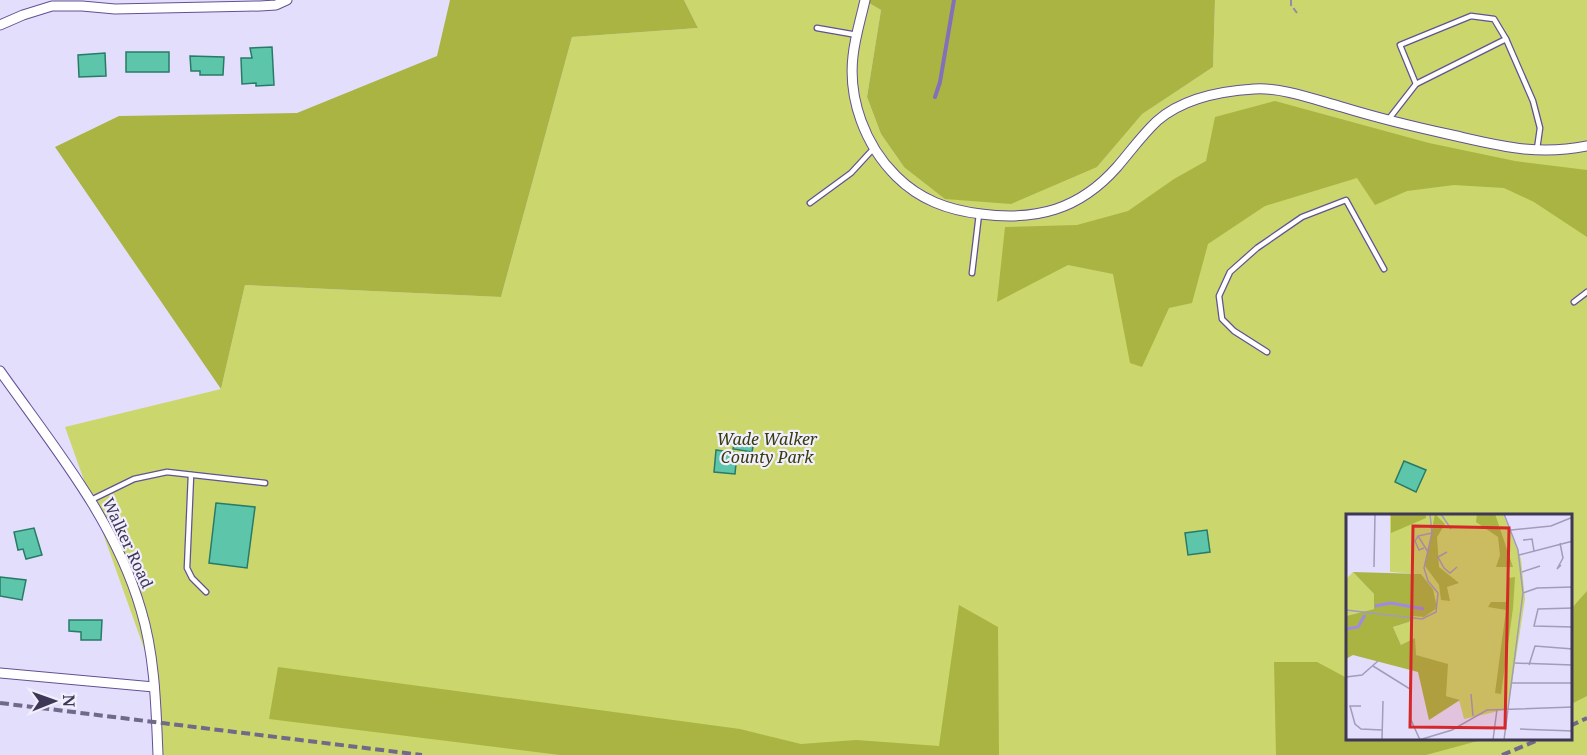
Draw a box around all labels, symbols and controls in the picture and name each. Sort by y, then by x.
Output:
park label: Wade Walker County Park [717,428,818,468]
street label: Walker Road [97,494,159,592]
inset map [1346,514,1572,740]
north arrow [24,671,84,731]
text: N [58,694,80,708]

